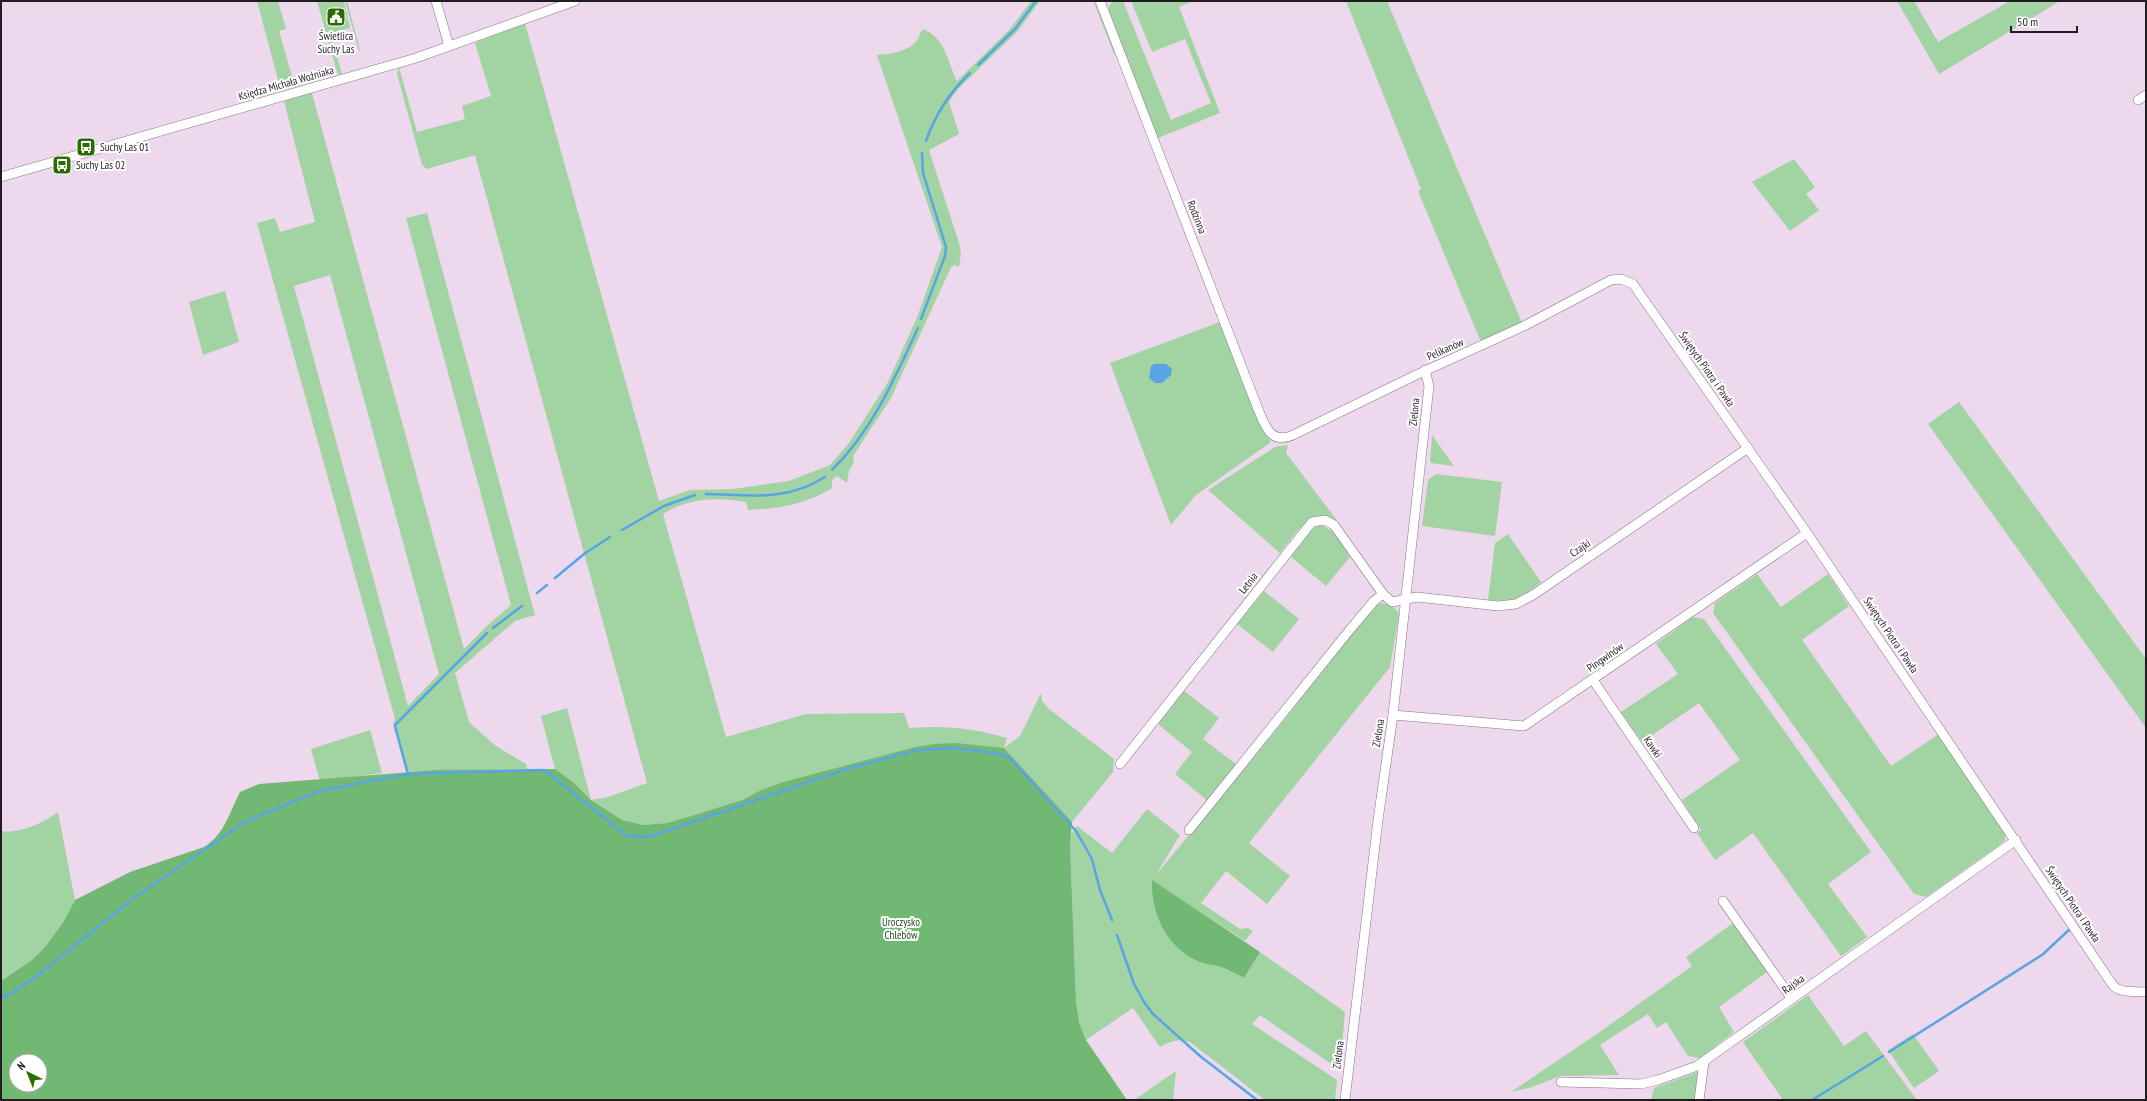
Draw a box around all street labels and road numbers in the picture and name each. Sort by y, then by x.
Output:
street label: Księdza Michała Woźniaka [237,63,335,103]
street label: Rodzinna [1184,198,1210,236]
street label: Świętych Piotra i Pawła [1676,329,1738,409]
street label: Pelikanów [1424,335,1466,363]
street label: Zielona [1406,397,1422,427]
street label: Czajki [1567,536,1593,560]
street label: Letnia [1235,570,1261,596]
street label: Świętych Piotra i Pawła [1860,594,1922,676]
street label: Pingwinów [1584,639,1627,675]
street label: Zielona [1369,718,1387,748]
street label: Kawki [1641,734,1665,760]
street label: Świętych Piotra i Pawła [2042,863,2104,945]
street label: Rajska [1779,971,1807,997]
street label: Zielona [1329,1040,1347,1070]

